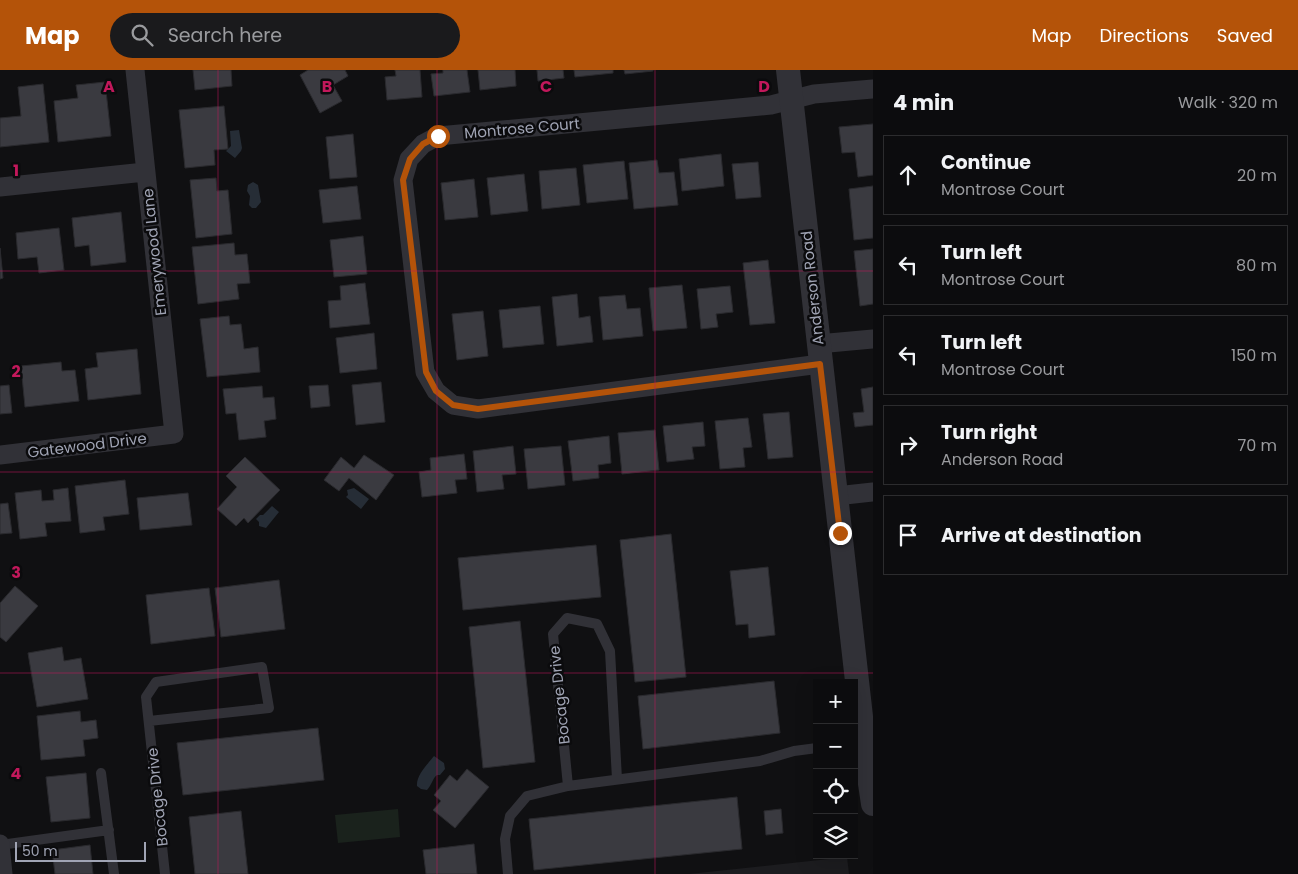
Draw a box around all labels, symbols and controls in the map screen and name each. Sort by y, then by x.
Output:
search box [110,13,460,58]
text: Map [25,19,80,52]
icon: search [128,21,156,49]
text: Search here [168,22,282,49]
text: Map [1032,23,1071,48]
text: Directions [1099,23,1189,48]
text: Saved [1217,23,1273,48]
text: A [103,75,115,98]
text: B [322,75,332,98]
text: C [540,75,552,98]
text: D [758,75,770,98]
text: 4 min [893,88,954,117]
text: Walk · 320 m [1178,91,1278,114]
street label: Montrose Court [463,112,581,144]
route start [427,125,450,148]
text: Continue [941,149,1031,176]
text: 1 [13,159,19,182]
icon: ahead [894,161,922,189]
text: 20 m [1237,164,1277,187]
text: Montrose Court [941,178,1064,201]
street label: Emerywood Lane [137,187,171,317]
street label: Anderson Road [796,230,828,346]
text: Turn left [941,239,1022,266]
icon: left [894,251,922,279]
text: 80 m [1236,254,1277,277]
text: Montrose Court [941,268,1064,291]
text: Turn left [941,329,1022,356]
icon: left [894,341,922,369]
text: 150 m [1231,344,1277,367]
text: Montrose Court [941,358,1064,381]
text: 2 [11,360,21,383]
text: Turn right [941,419,1037,446]
street label: Gatewood Drive [26,427,148,463]
icon: right [894,431,922,459]
text: 70 m [1237,434,1277,457]
text: Anderson Road [941,448,1063,471]
icon: arrive [894,521,922,549]
route end [829,522,852,545]
text: Arrive at destination [941,522,1142,549]
text: 3 [11,561,21,584]
street label: Bocage Drive [543,645,575,745]
map controls [813,679,858,859]
button: + [813,679,858,724]
button: − [813,724,858,769]
street label: Bocage Drive [141,747,173,847]
text: 4 [11,762,22,785]
button: locate [813,769,858,814]
button: layers [813,814,858,859]
scale bar [15,839,146,862]
text: 50 m [22,841,58,861]

